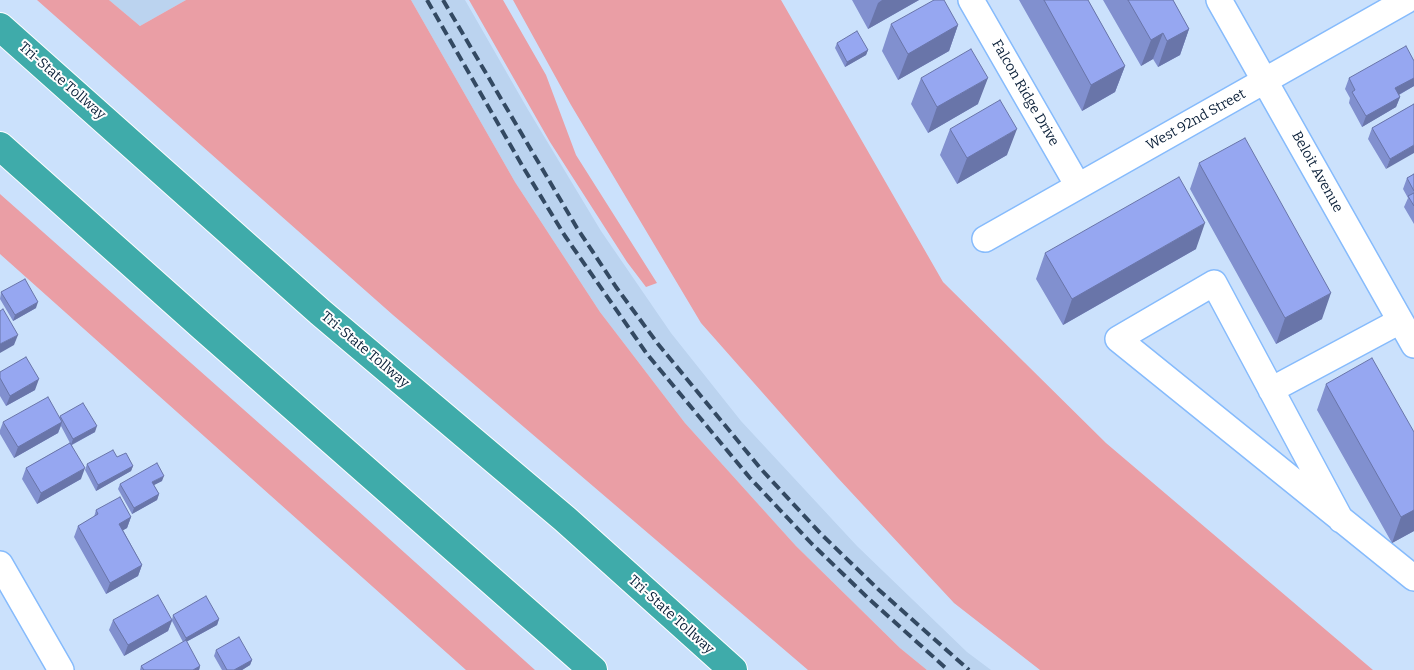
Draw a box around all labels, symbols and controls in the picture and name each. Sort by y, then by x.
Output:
street label: Falcon Ridge Drive [988,37,1062,149]
street label: Tri-State Tollway [15,39,109,123]
street label: West 92nd Street [1143,86,1249,154]
street label: Beloit Avenue [1288,129,1346,215]
street label: Tri-State Tollway [318,308,412,392]
street label: Tri-State Tollway [625,572,717,658]

